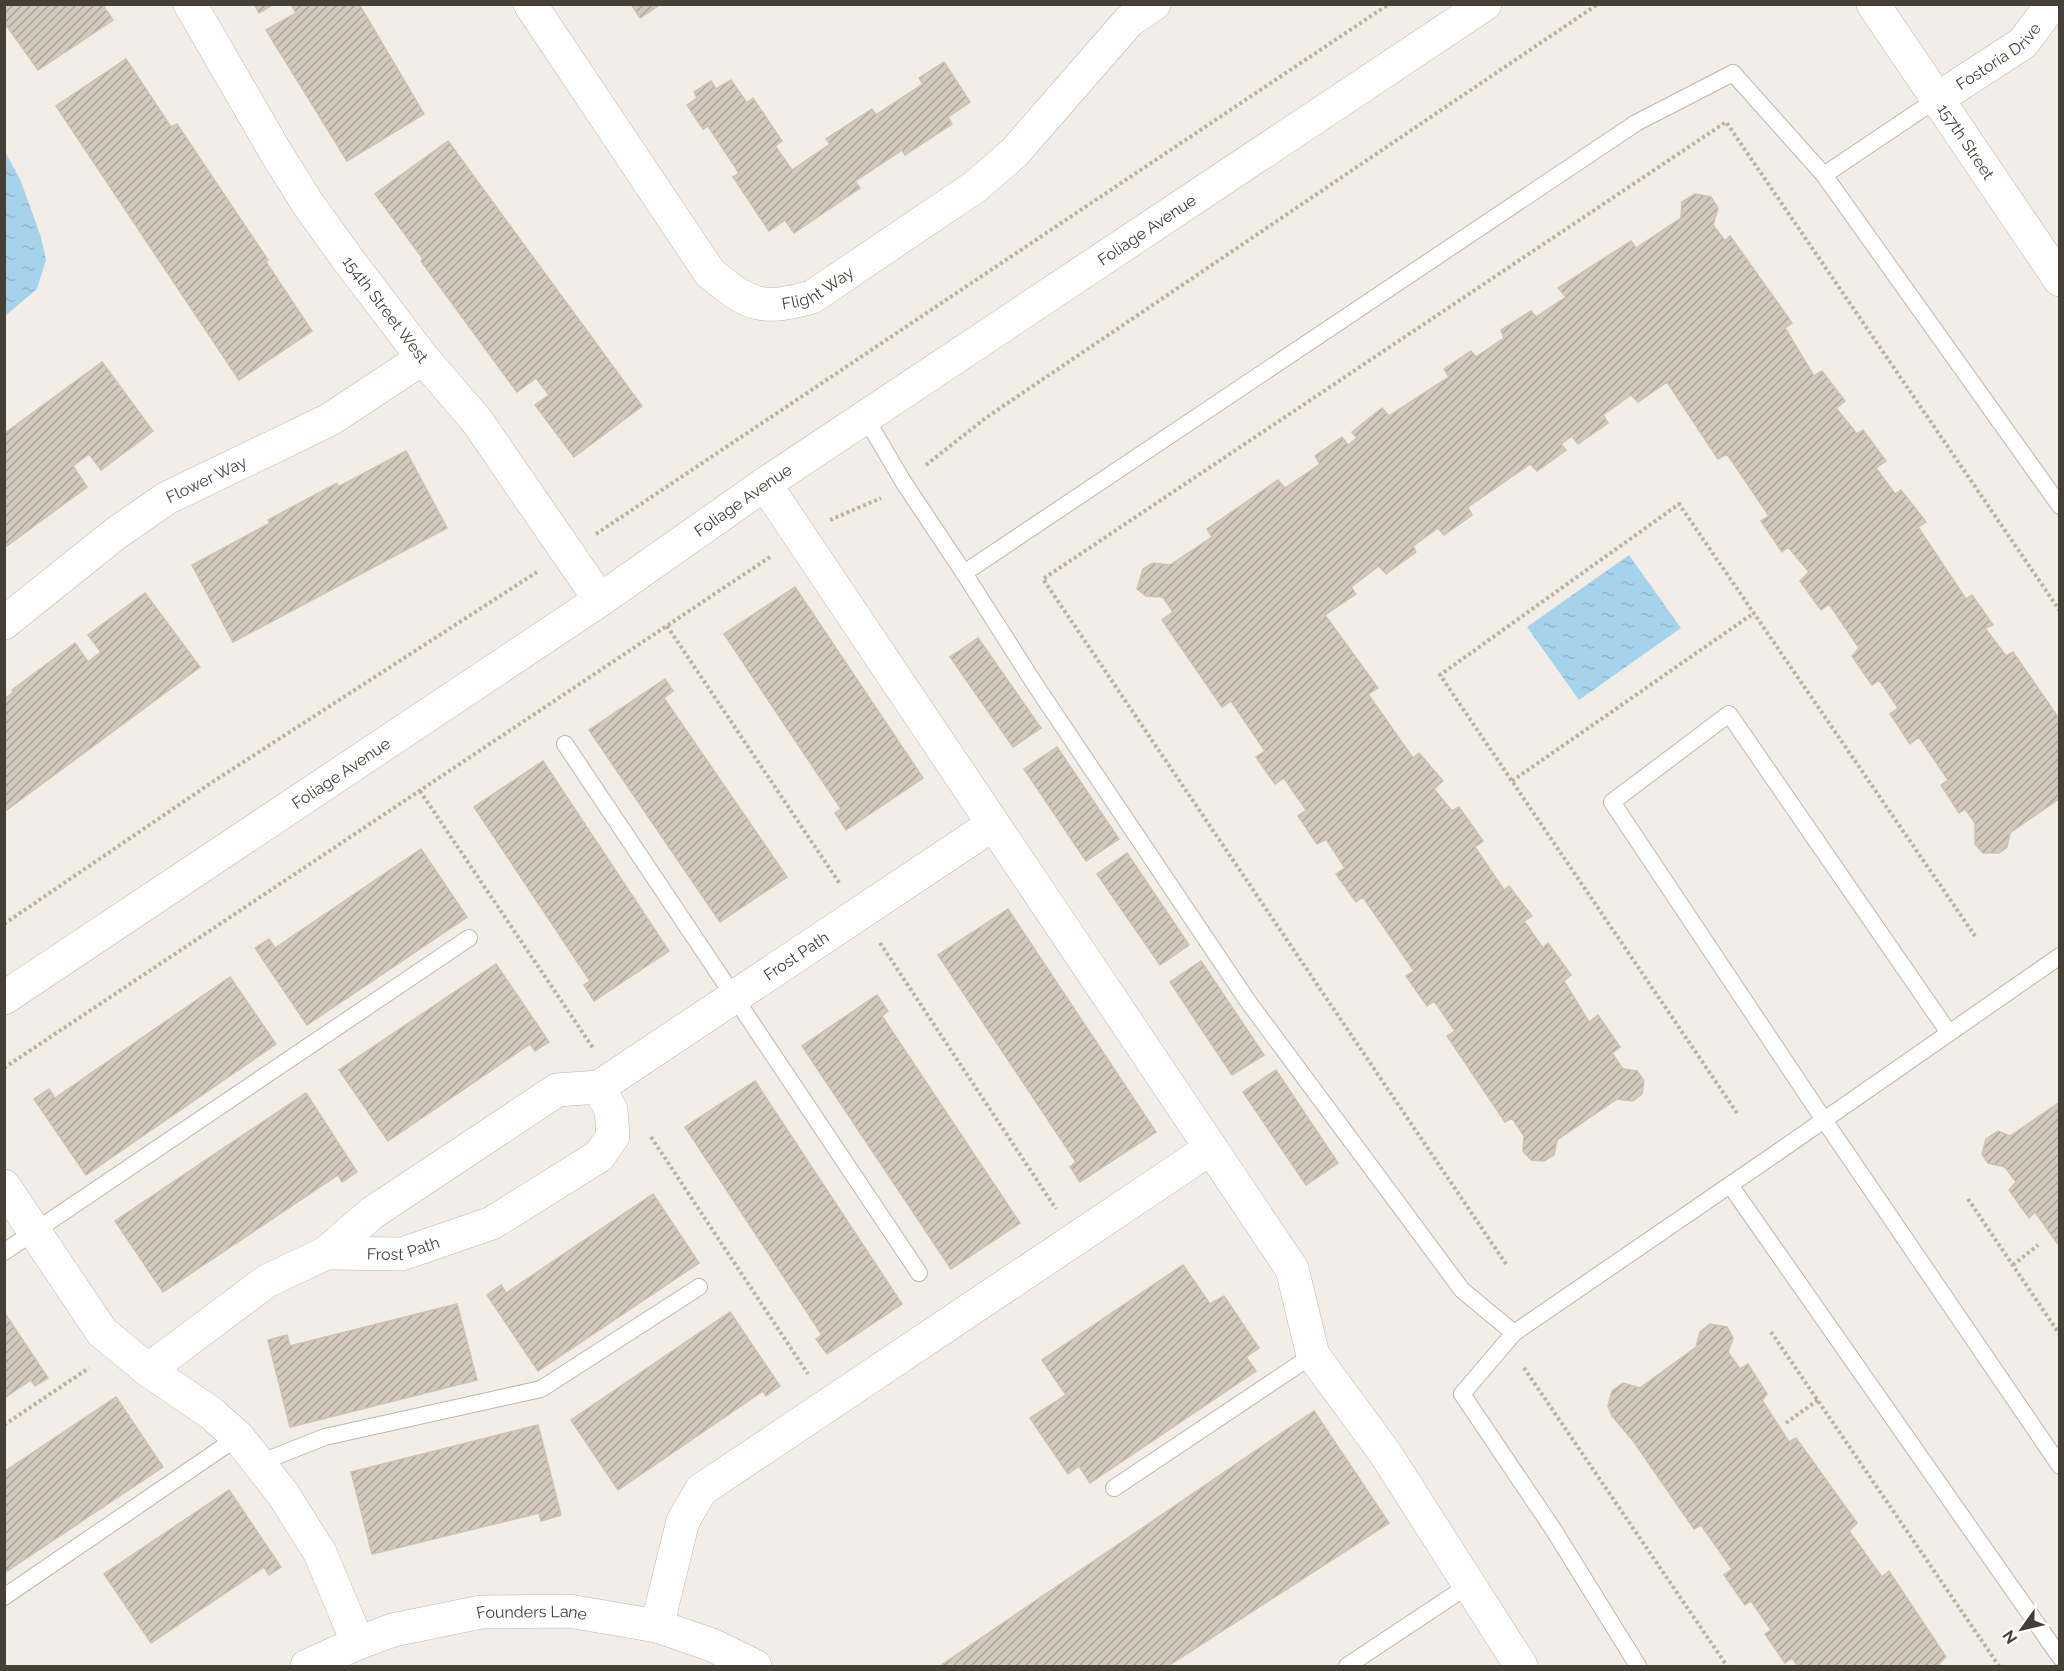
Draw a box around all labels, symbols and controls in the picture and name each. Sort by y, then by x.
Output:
street label: Fostoria Drive [1953,19,2045,94]
street label: 157th Street [1933,100,1998,184]
street label: Foliage Avenue [1094,190,1200,270]
street label: 154th Street West [338,252,432,367]
street label: Flight Way [780,263,857,314]
street label: Flower Way [163,452,250,507]
street label: Foliage Avenue [691,460,795,541]
street label: Foliage Avenue [288,734,394,813]
street label: Frost Path [760,928,832,984]
street label: Frost Path [367,1233,442,1264]
north arrow [1992,1599,2052,1659]
street label: Founders Lane [475,1602,589,1624]
text: N [1999,1627,2021,1647]

